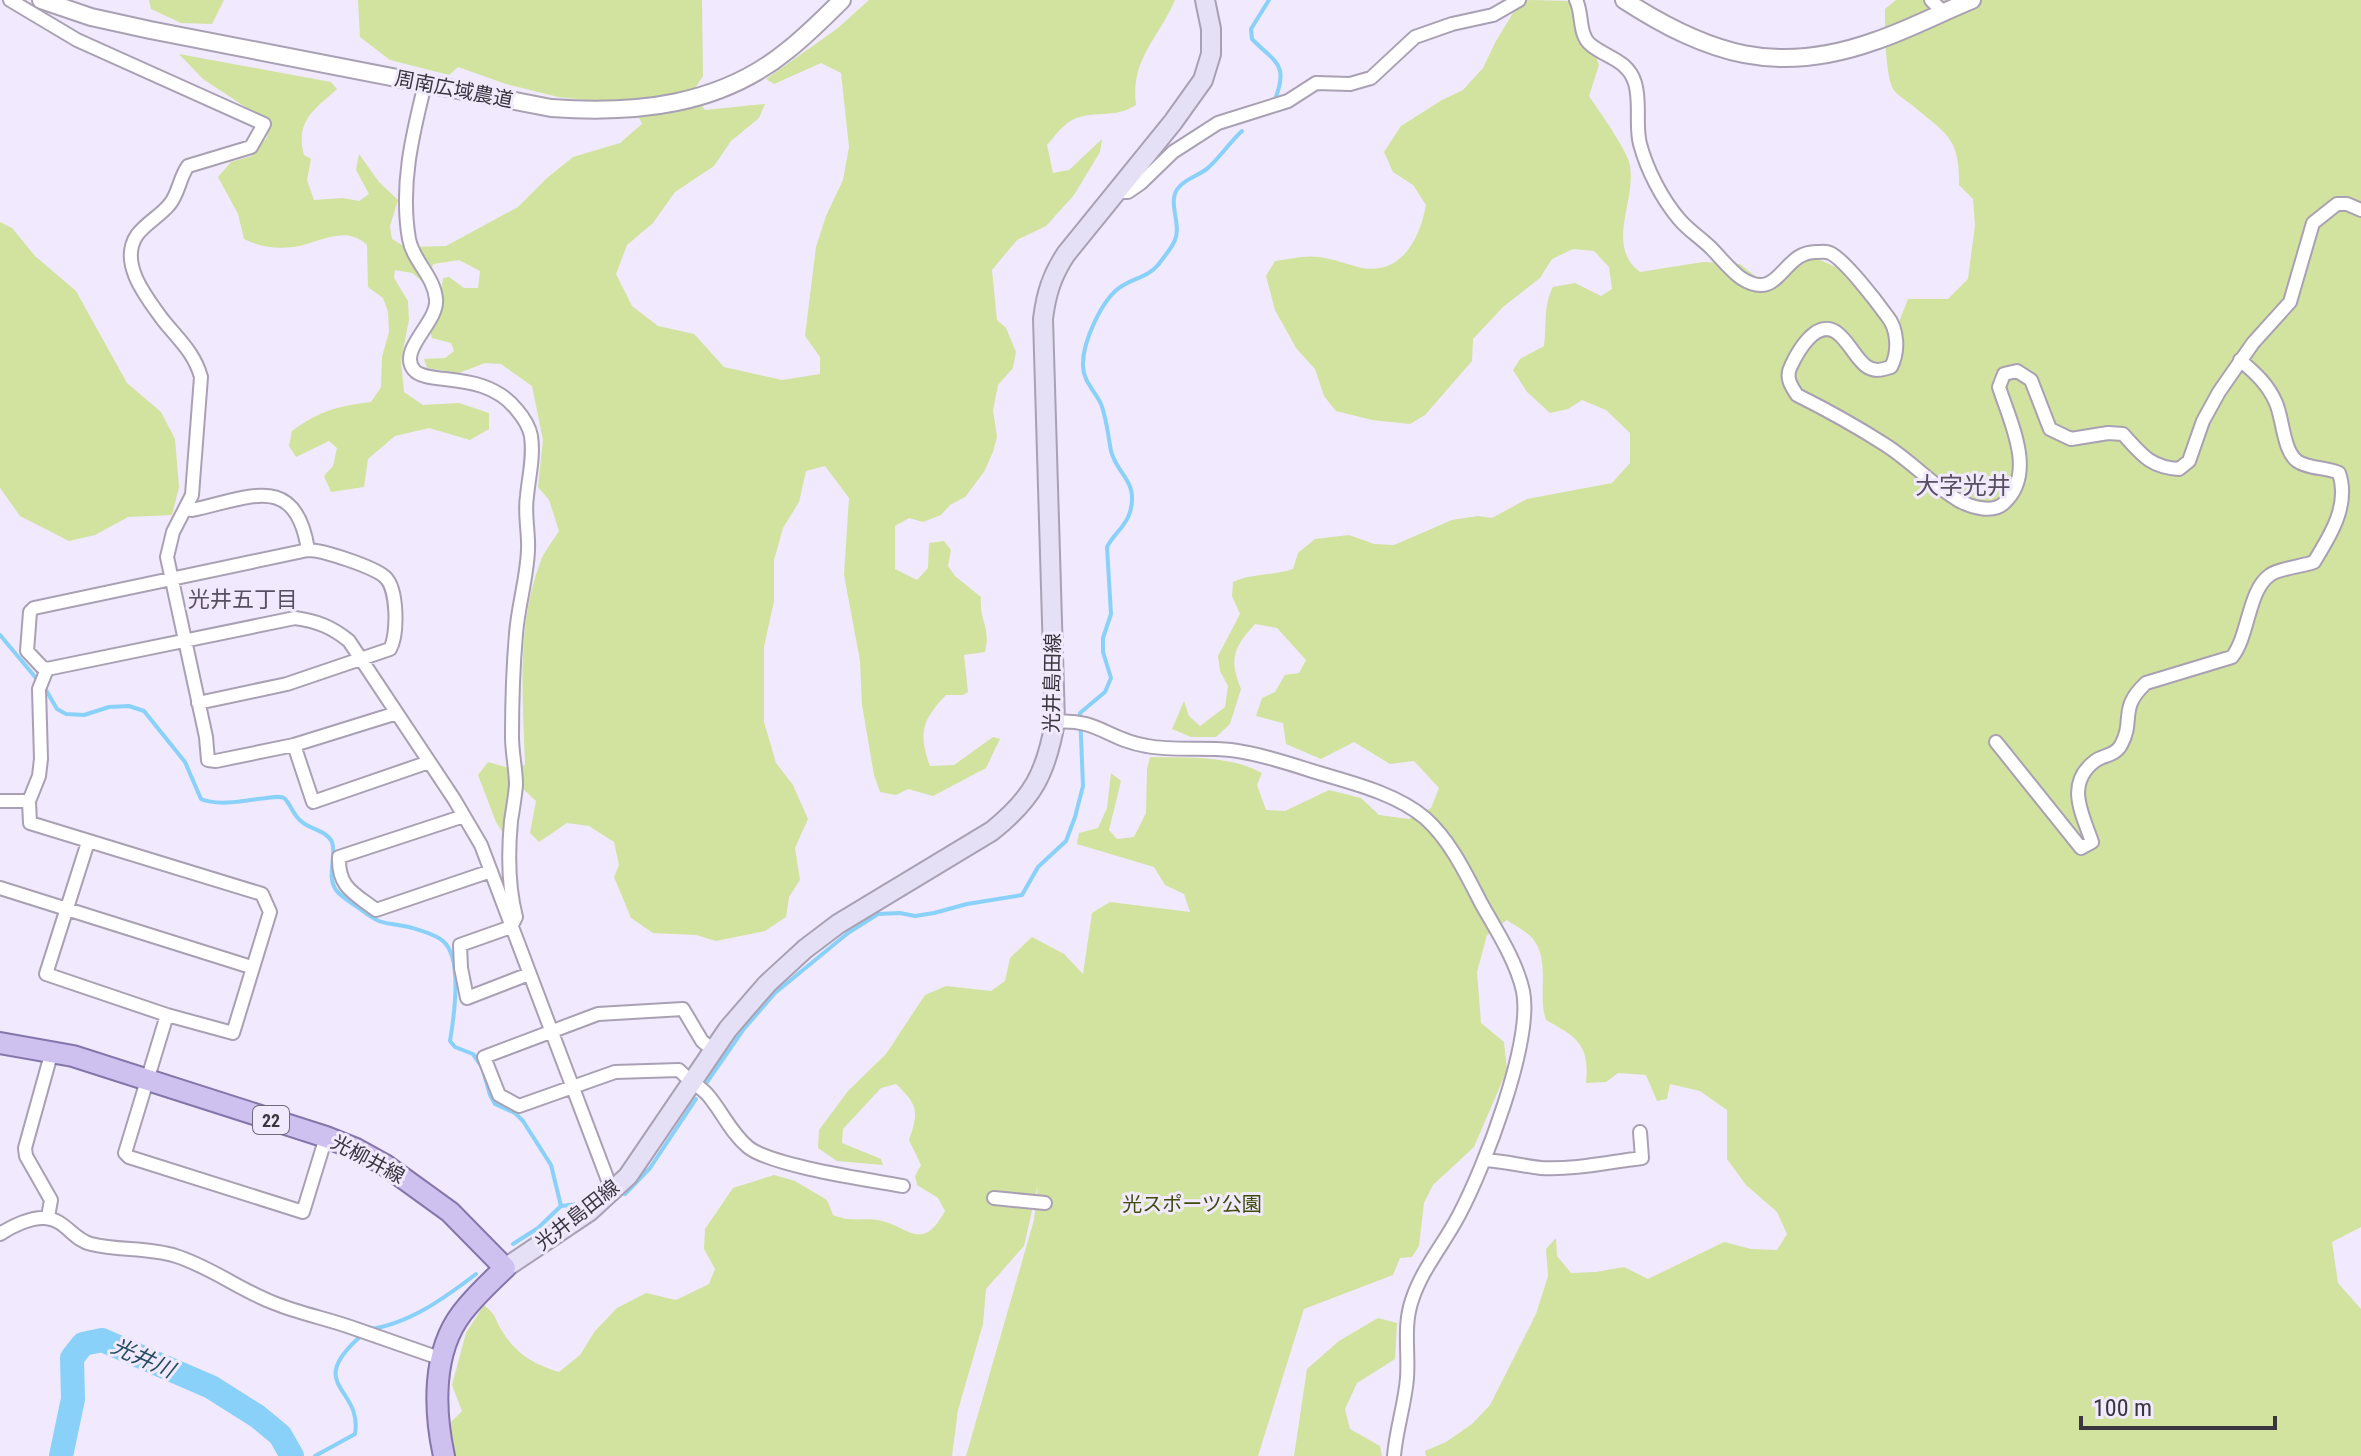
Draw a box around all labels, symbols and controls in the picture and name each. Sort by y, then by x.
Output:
street label: 周南広域農道 [393,66,515,112]
district label: 大字光井 [1915,472,2011,500]
district label: 光井五丁目 [188,587,298,612]
street label: 光井島田線 [1039,633,1065,733]
road number: 22 [253,1106,289,1134]
street label: 光柳井線 [327,1130,409,1188]
street label: 光井島田線 [530,1175,624,1255]
park label: 光スポーツ公園 [1122,1192,1262,1216]
water label: 光井川 [108,1333,180,1384]
scale bar [2081,1380,2275,1430]
text: 100 m [2093,1394,2152,1422]

